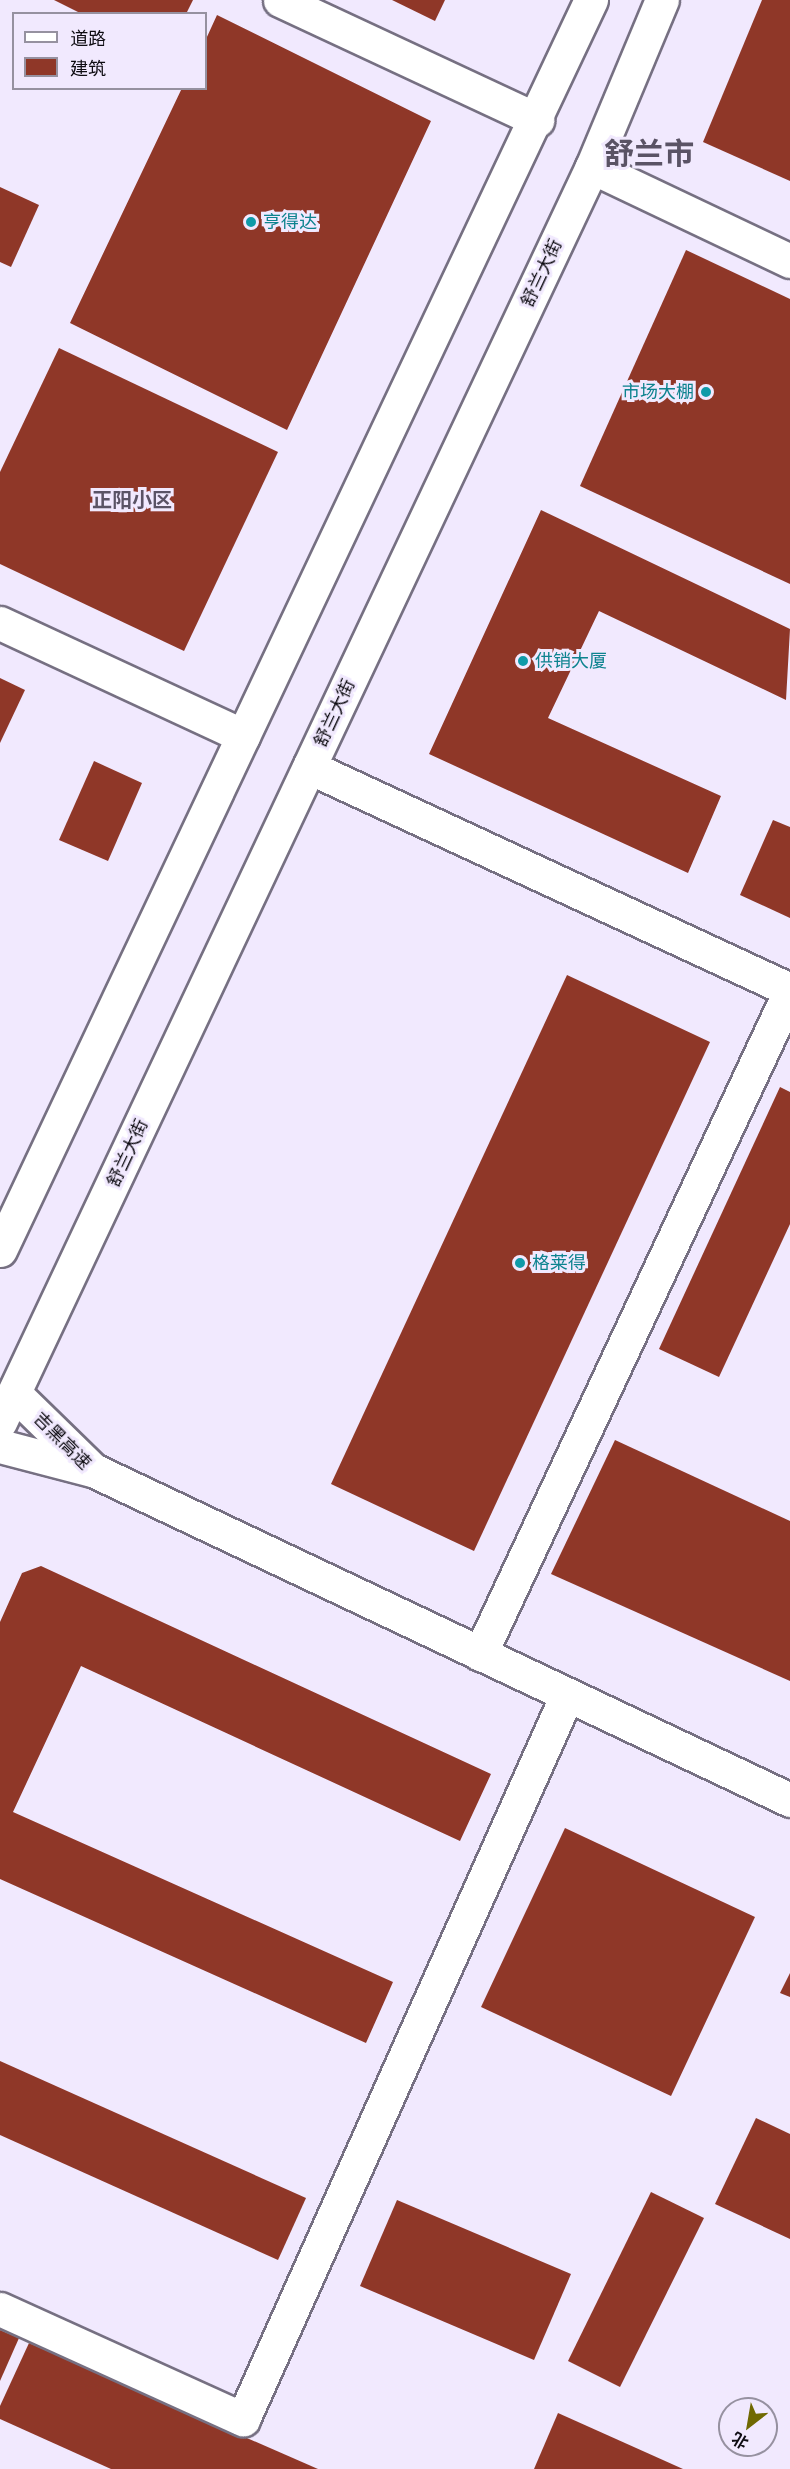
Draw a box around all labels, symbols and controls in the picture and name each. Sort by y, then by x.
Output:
legend [12,12,207,90]
text: 道路 [70,27,106,50]
text: 建筑 [70,57,106,80]
district label: 舒兰市 [604,135,694,171]
place label: 亨得达 [263,211,317,233]
marker: 亨得达 [244,215,258,229]
street label: 舒兰大街 [517,236,567,310]
place label: 市场大棚 [622,381,694,403]
marker: 市场大棚 [699,385,713,399]
district label: 正阳小区 [92,488,172,512]
place label: 供销大厦 [535,650,607,672]
marker: 供销大厦 [516,654,530,668]
street label: 舒兰大街 [310,676,360,750]
street label: 舒兰大街 [103,1116,153,1190]
place label: 格莱得 [532,1252,586,1274]
marker: 格莱得 [513,1256,527,1270]
street label: 吉黑高速 [29,1408,95,1474]
north arrow [718,2397,778,2457]
text: 北 [728,2428,752,2453]

